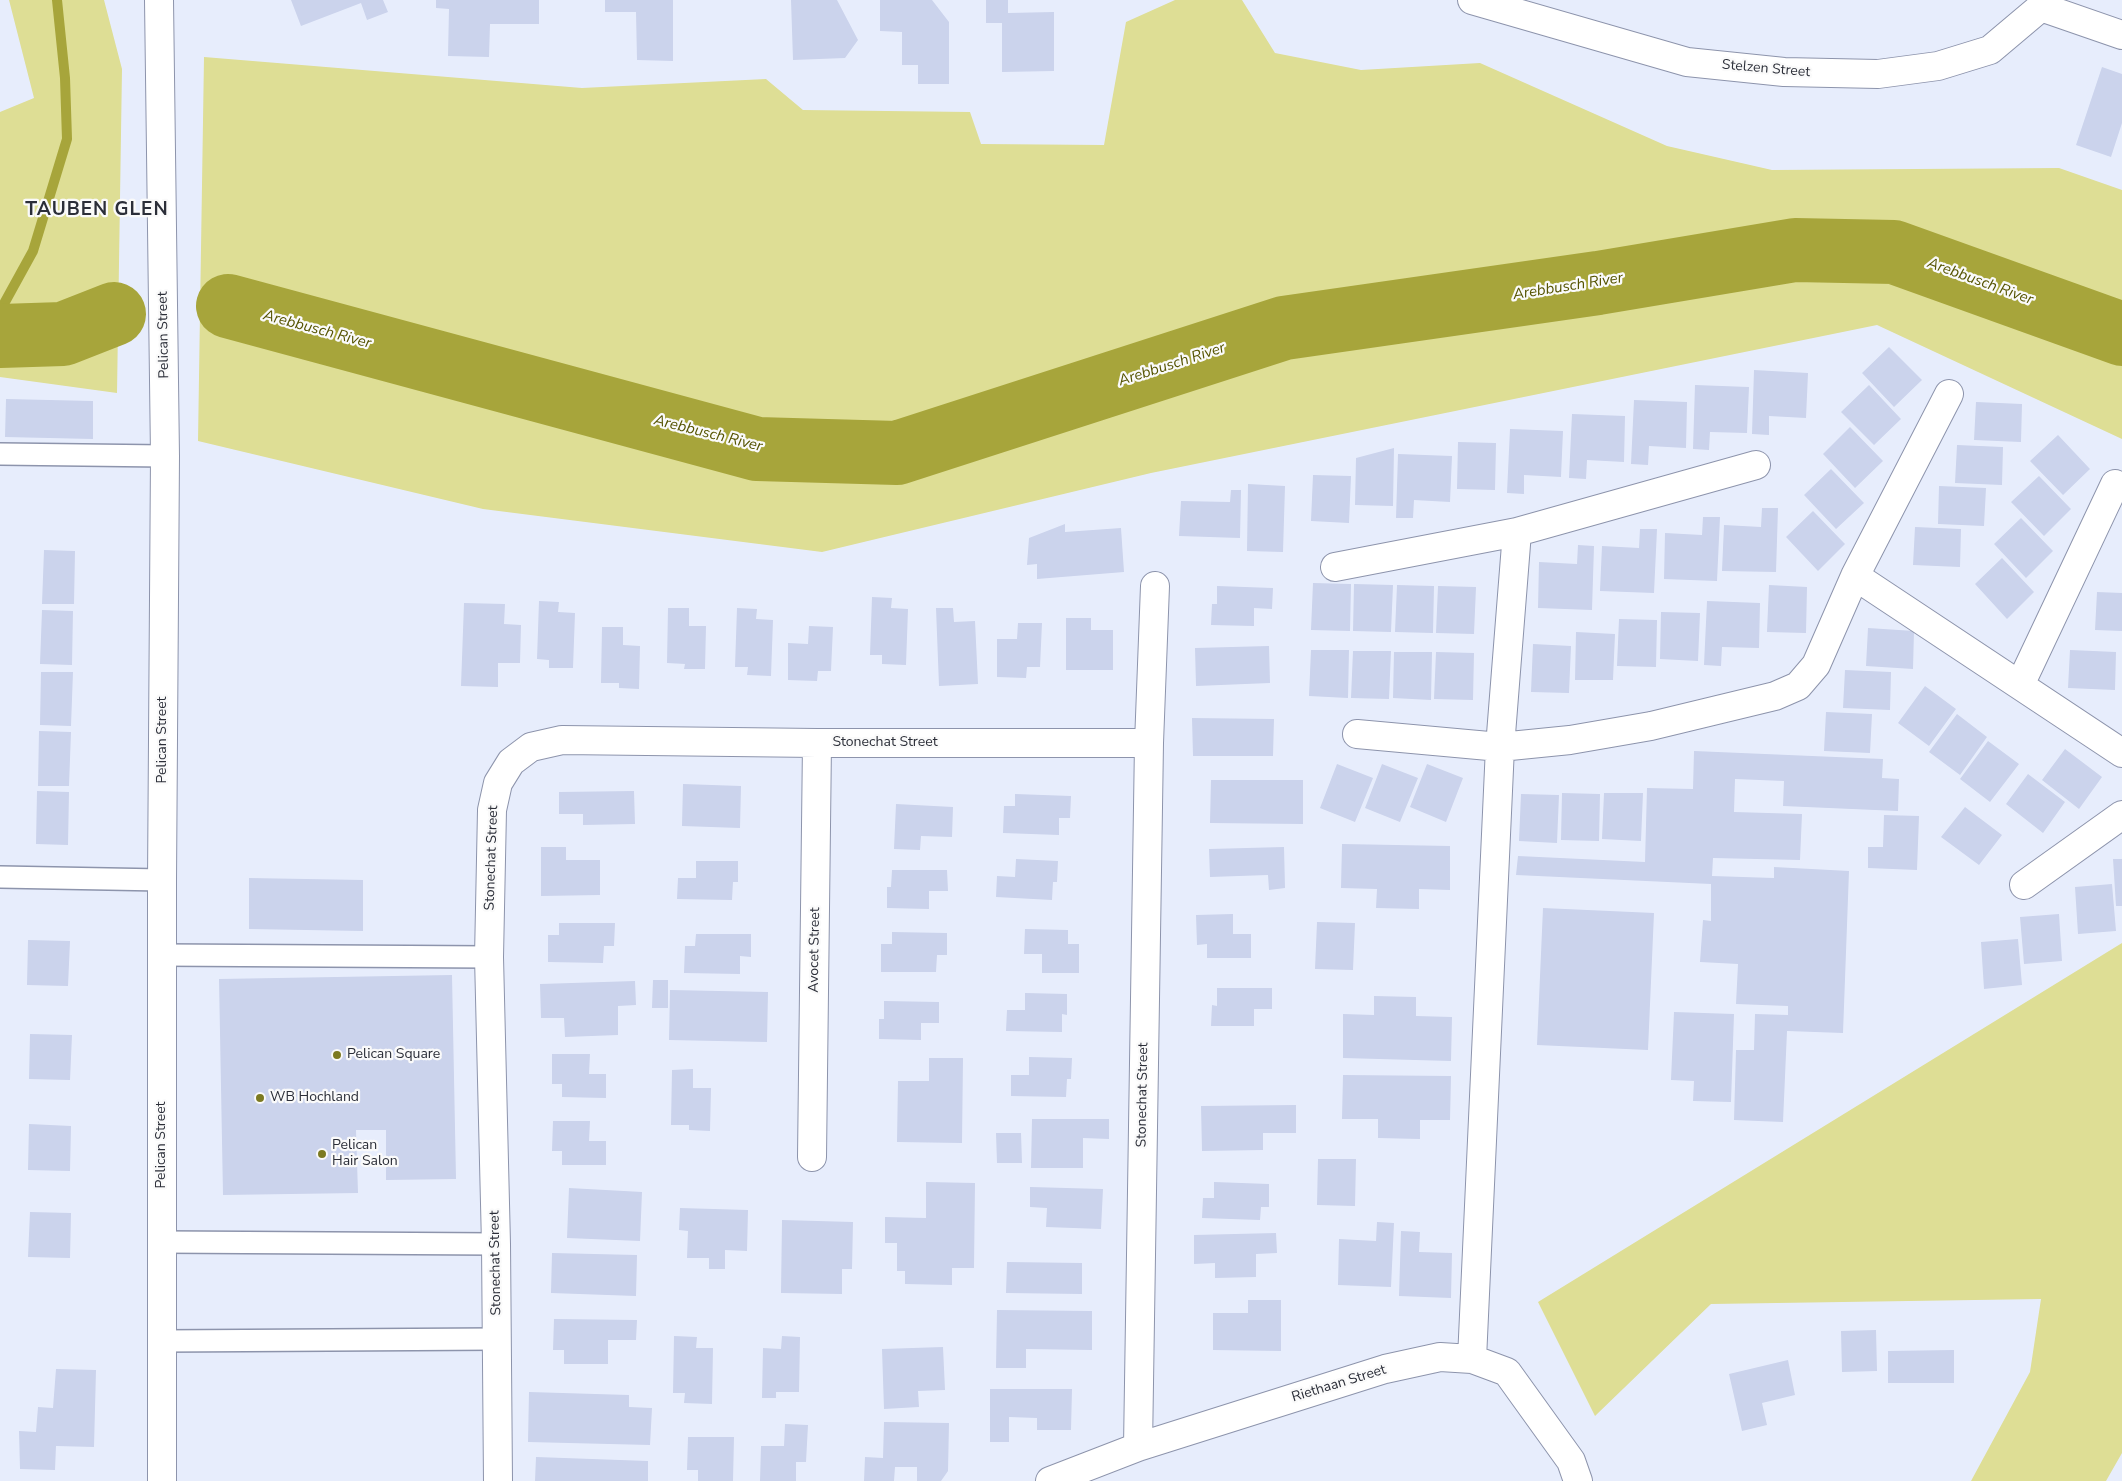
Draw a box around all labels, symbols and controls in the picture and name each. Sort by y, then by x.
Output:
street label: Stelzen Street [1721,57,1811,81]
district label: TAUBEN GLEN [24,199,170,221]
water label: Arebbusch River [1925,255,2035,309]
water label: Arebbusch River [1512,269,1624,305]
street label: Pelican Street [155,291,173,379]
water label: Arebbusch River [261,307,373,353]
water label: Arebbusch River [1116,339,1228,391]
water label: Arebbusch River [652,412,764,456]
street label: Pelican Street [155,697,171,783]
street label: Stonechat Street [832,735,938,751]
street label: Stonechat Street [482,805,502,911]
street label: Avocet Street [806,907,824,993]
street label: Stonechat Street [1134,1042,1152,1148]
place label: Pelican Square [347,1047,440,1063]
marker: Pelican Square [331,1049,343,1061]
place label: WB Hochland [270,1090,359,1106]
marker: WB Hochland [254,1092,266,1104]
street label: Pelican Street [154,1102,170,1188]
place label: Pelican Hair Salon [332,1138,398,1170]
marker: Pelican Hair Salon [316,1148,328,1160]
street label: Stonechat Street [487,1210,505,1316]
street label: Riethaan Street [1290,1362,1388,1406]

